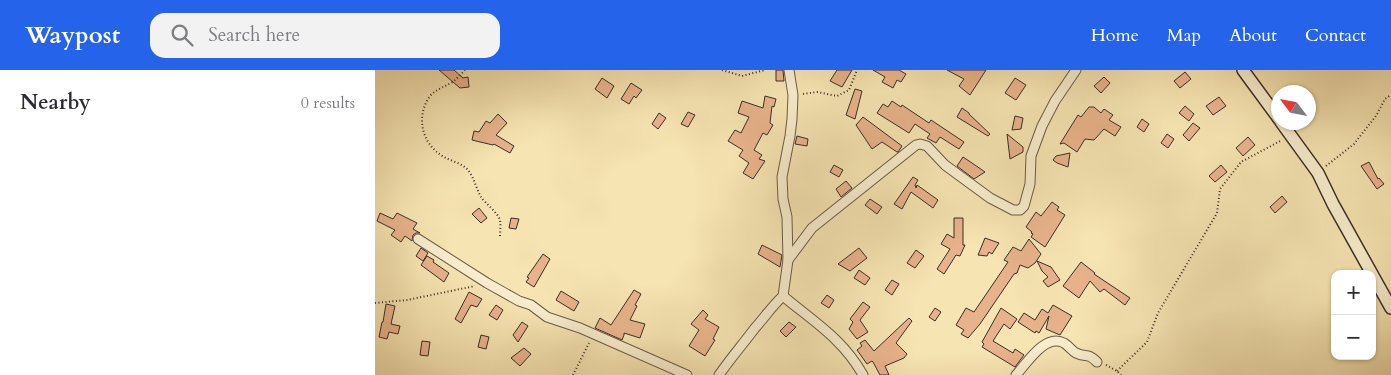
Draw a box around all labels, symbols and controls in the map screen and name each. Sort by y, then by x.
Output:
search box [150,13,500,58]
text: Waypost [25,19,120,52]
icon: search [168,21,196,49]
text: Search here [208,22,300,48]
text: Home [1091,23,1139,48]
text: Map [1167,23,1201,48]
text: About [1229,23,1277,48]
text: Contact [1305,23,1366,48]
north arrow [1271,85,1316,130]
text: Nearby [20,88,91,117]
text: 0 results [301,92,355,114]
map controls [1331,270,1376,360]
button: + [1331,270,1376,315]
button: − [1331,315,1376,360]

